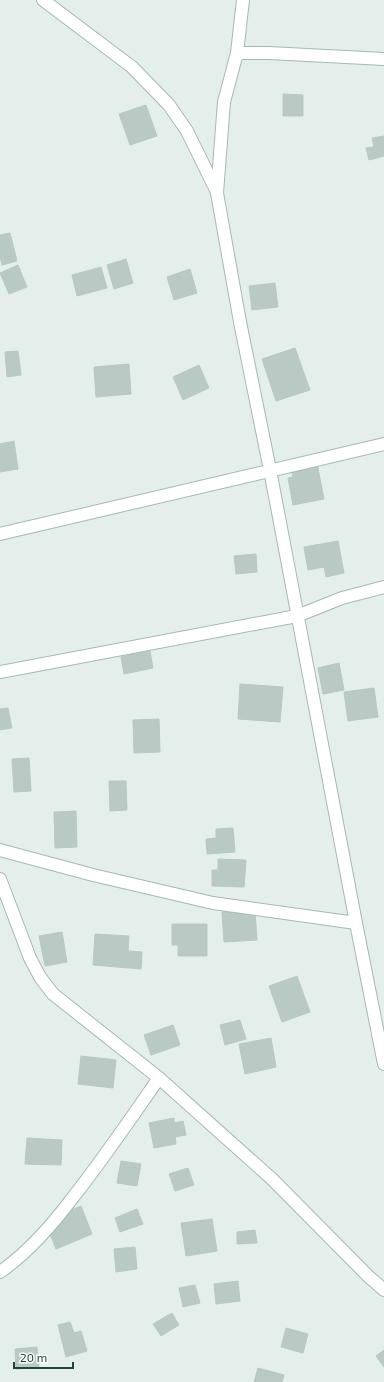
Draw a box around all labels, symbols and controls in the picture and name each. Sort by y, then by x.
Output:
scale bar [14,1344,73,1370]
text: 20 m [20,1350,47,1364]

